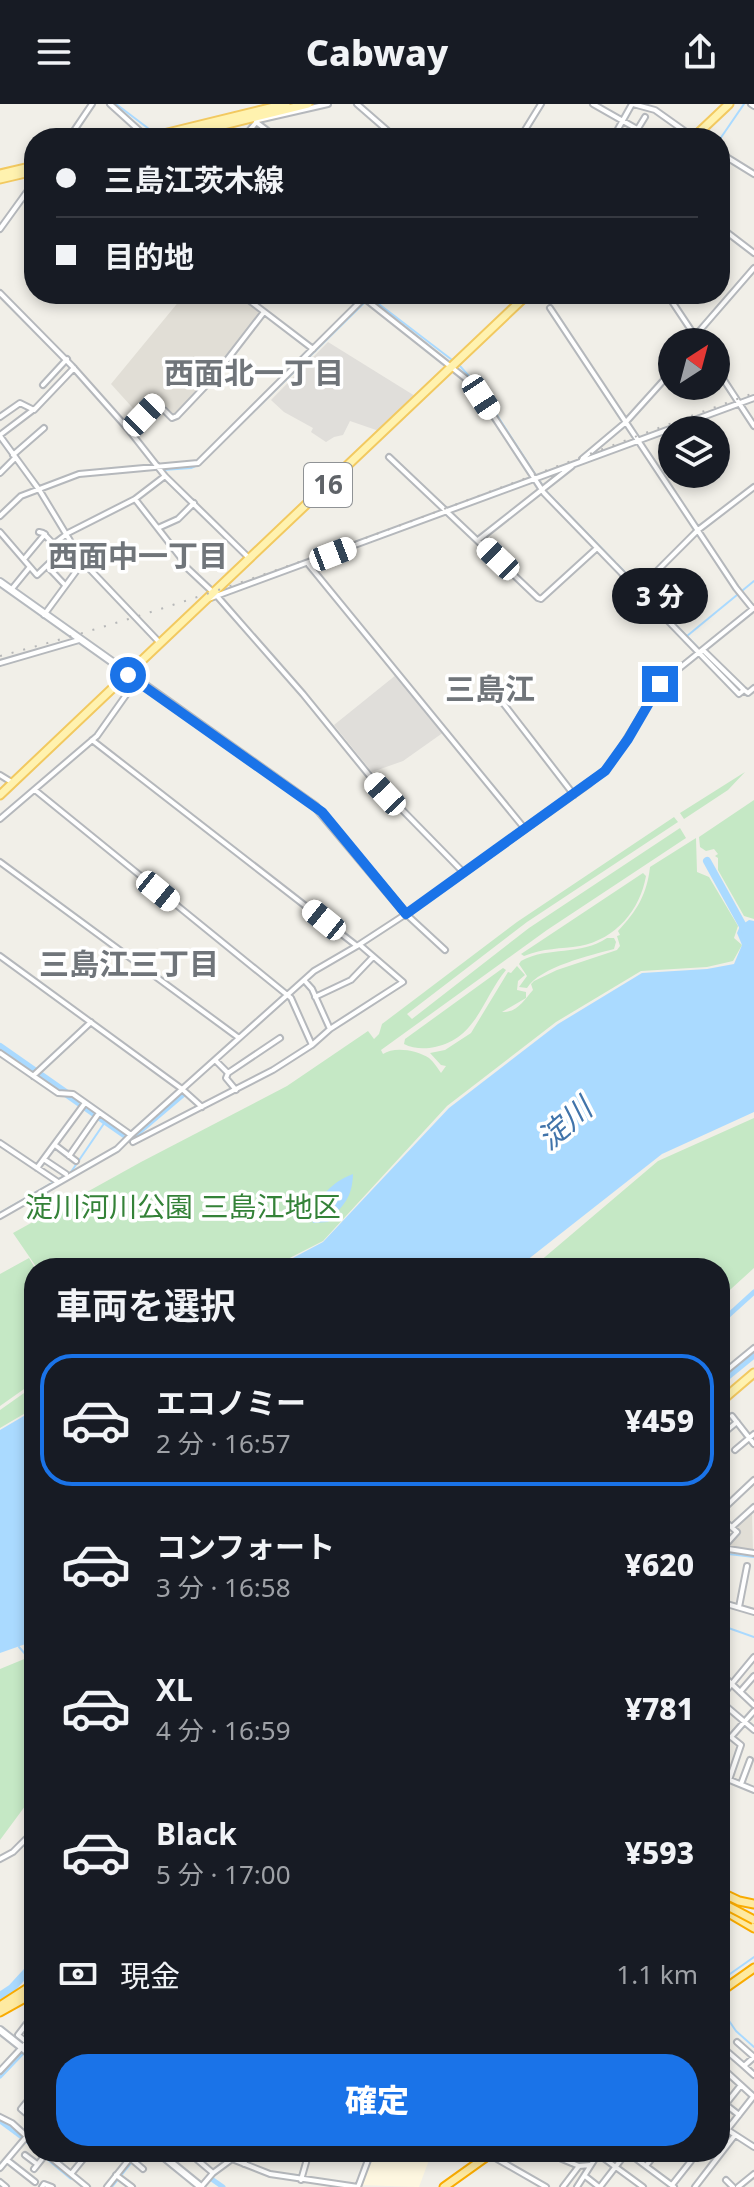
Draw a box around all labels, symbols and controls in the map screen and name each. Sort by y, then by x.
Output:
text: Cabway [306,28,448,77]
icon: menu [32,30,76,74]
icon: share [678,30,722,74]
text: 三島江茨木線 [104,159,284,200]
text: 目的地 [104,236,194,277]
north arrow [658,328,730,400]
map controls [658,328,730,488]
district label: 西面北一丁目 [164,352,344,393]
car [458,370,504,424]
car [119,389,169,441]
button: layers [658,416,730,488]
road number: 16 [304,463,352,507]
car [306,534,360,574]
car [472,534,524,584]
district label: 西面中一丁目 [48,535,228,576]
callout: 3 分 [612,568,708,624]
text: 3 分 [636,578,684,614]
route start [110,657,146,693]
route end [642,666,678,702]
district label: 三島江 [445,668,535,709]
car [360,768,410,820]
car [132,867,184,915]
car [298,896,350,944]
district label: 三島江三丁目 [39,943,219,984]
water label: 淀川 [528,1086,602,1158]
park label: 淀川河川公園 三島江地区 [25,1187,341,1225]
text: 車両を選択 [56,1281,236,1330]
text: エコノミー [156,1382,306,1423]
icon: car [60,1384,132,1456]
text: ¥459 [625,1400,694,1441]
text: 2 分 · 16:57 [156,1425,291,1461]
text: コンフォート [156,1526,335,1567]
icon: car [60,1528,132,1600]
text: ¥620 [625,1544,694,1585]
text: 3 分 · 16:58 [156,1569,291,1605]
text: XL [156,1669,193,1710]
icon: car [60,1672,132,1744]
text: ¥781 [625,1688,694,1729]
text: 4 分 · 16:59 [156,1712,291,1748]
text: Black [156,1813,237,1854]
icon: car [60,1816,132,1888]
text: ¥593 [625,1832,694,1873]
text: 5 分 · 17:00 [156,1856,291,1892]
icon: cash [56,1952,100,1996]
text: 現金 [120,1955,180,1996]
text: 1.1 km [616,1956,698,1992]
button: 確定 [56,2054,698,2146]

